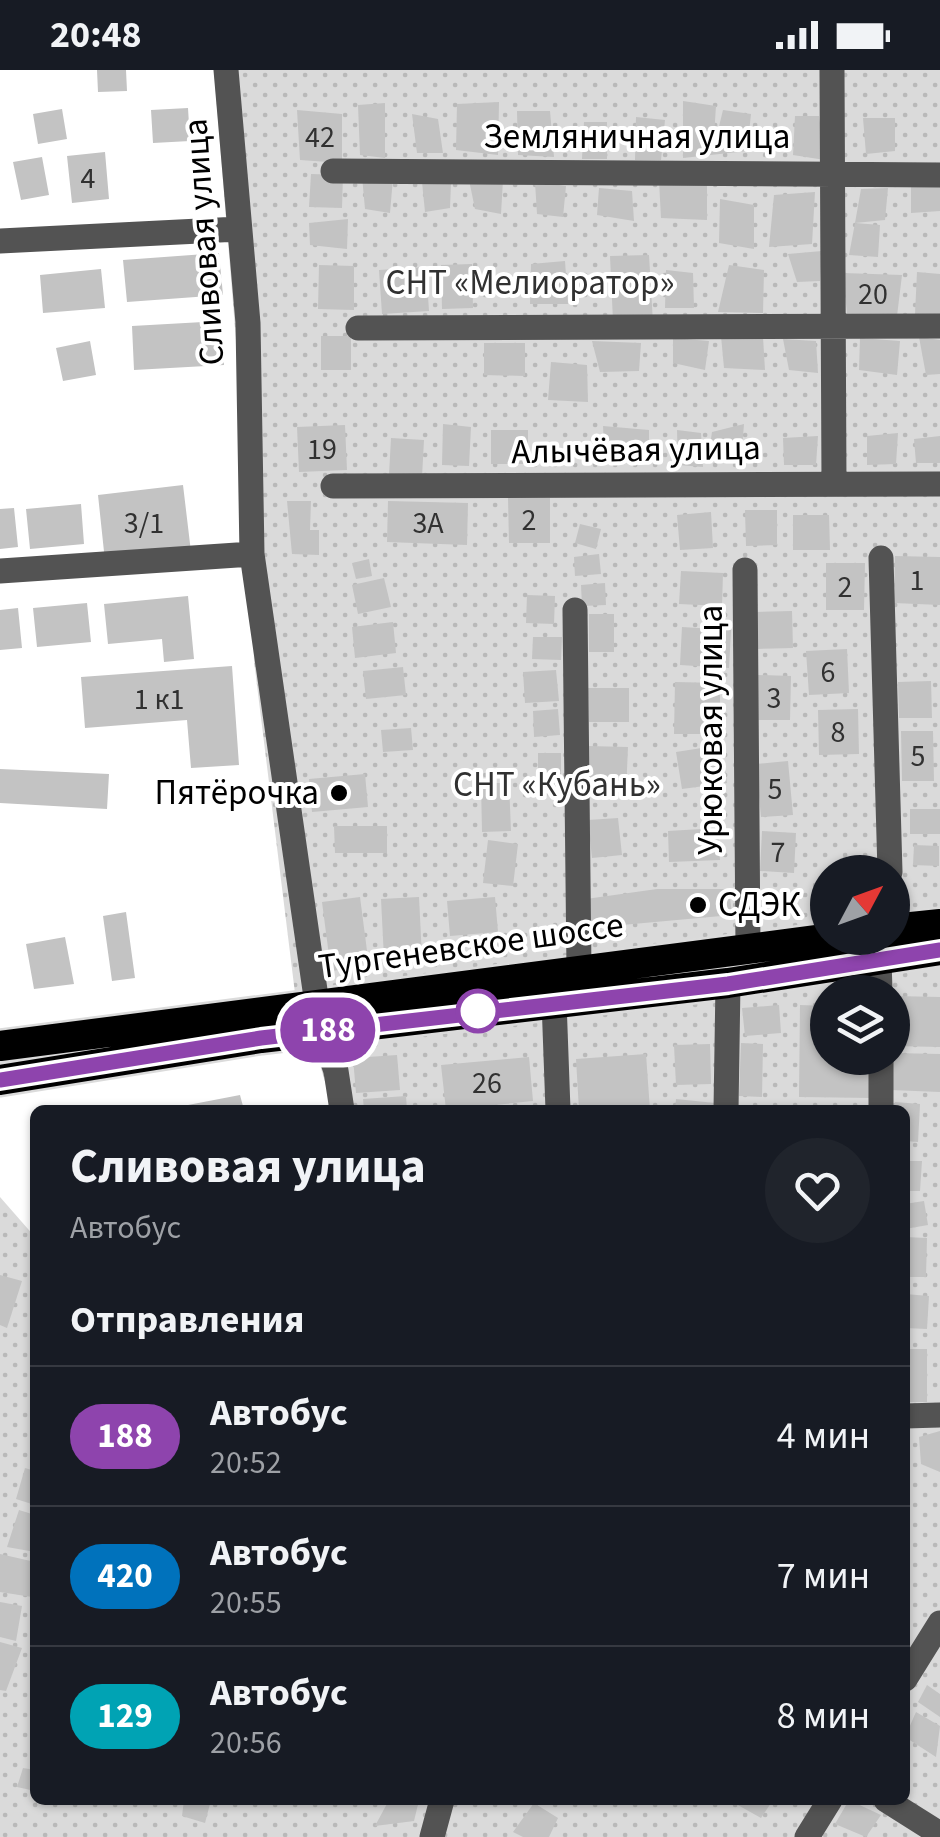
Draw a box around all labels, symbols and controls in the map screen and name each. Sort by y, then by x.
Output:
text: 20:48 [50,8,142,62]
street label: Земляничная улица [484,112,790,162]
house number: 42 [305,116,335,159]
street label: Сливовая улица [170,117,238,367]
house number: 4 [81,157,96,200]
park label: СНТ «Мелиоратор» [386,258,674,308]
house number: 20 [858,273,888,316]
street label: Алычёвая улица [511,423,761,477]
house number: 19 [307,428,337,471]
house number: 2 [522,499,536,542]
house number: 3/1 [124,502,164,545]
house number: 3А [412,502,444,545]
house number: 1 [910,559,924,602]
house number: 2 [838,566,852,609]
street label: Урюковая улица [686,605,736,855]
house number: 6 [821,651,835,694]
house number: 3 [767,677,781,720]
house number: 1 к1 [134,678,184,721]
house number: 8 [831,711,845,754]
house number: 5 [911,735,925,778]
park label: СНТ «Кубань» [453,760,661,810]
place label: Пятёрочка [154,768,319,818]
house number: 5 [768,768,782,811]
marker: Пятёрочка [328,782,350,804]
house number: 7 [771,831,785,874]
north arrow [810,855,910,955]
map controls [810,855,910,1075]
place label: СДЭК [718,880,801,930]
marker: СДЭК [687,894,709,916]
street label: Тургеневское шоссе [315,900,627,992]
button: layers [810,975,910,1075]
unlabelled marker [457,990,499,1032]
line badge: 188 [270,998,386,1062]
text: 188 [300,1005,356,1055]
house number: 26 [472,1062,502,1105]
text: Сливовая улица [70,1133,426,1201]
button: heart [765,1138,870,1243]
text: Автобус [70,1205,181,1251]
text: Отправления [70,1293,304,1347]
text: Автобус [210,1386,348,1440]
text: 4 мин [777,1409,870,1463]
text: 188 [97,1411,153,1461]
text: 20:52 [210,1440,282,1486]
text: Автобус [210,1526,348,1580]
text: 7 мин [777,1549,870,1603]
text: 420 [97,1551,153,1601]
text: 20:55 [210,1580,282,1626]
text: Автобус [210,1666,348,1720]
text: 8 мин [777,1689,870,1743]
text: 129 [97,1691,153,1741]
text: 20:56 [210,1720,282,1766]

